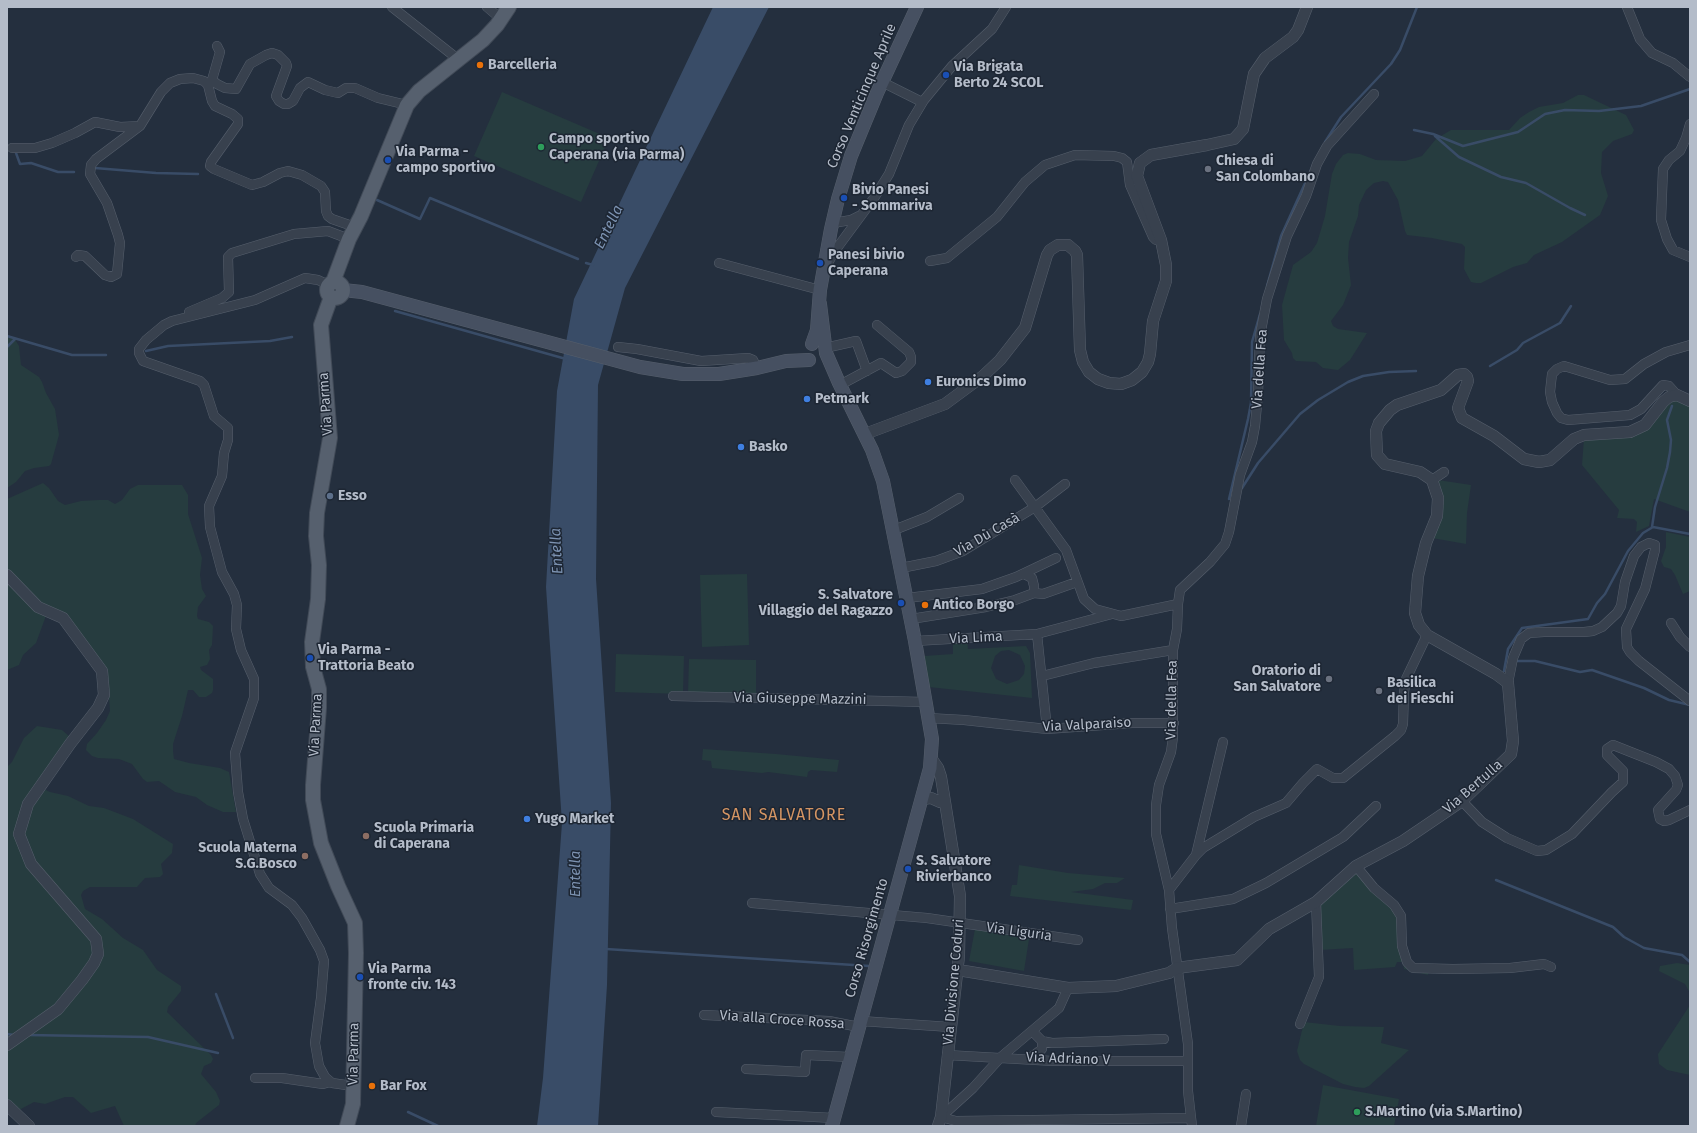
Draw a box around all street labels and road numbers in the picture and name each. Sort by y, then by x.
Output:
street label: Corso Venticinque Aprile [824,21,900,171]
street label: Via della Fea [1249,329,1271,409]
street label: Via Parma [315,372,337,436]
street label: Via Dù Casà [951,509,1023,561]
street label: Via Lima [949,628,1003,648]
street label: Via della Fea [1163,660,1181,740]
street label: Via Giuseppe Mazzini [733,689,867,709]
street label: Via Parma [306,693,326,757]
street label: Via Valparaiso [1042,714,1132,736]
street label: Via Bertulla [1440,757,1506,817]
street label: Corso Risorgimento [842,876,892,1000]
street label: Via Divisione Coduri [940,918,968,1046]
street label: Via Liguria [985,919,1053,945]
street label: Via alla Croce Rossa [719,1007,845,1033]
street label: Via Parma [345,1022,363,1086]
street label: Via Adriano V [1026,1049,1110,1069]

